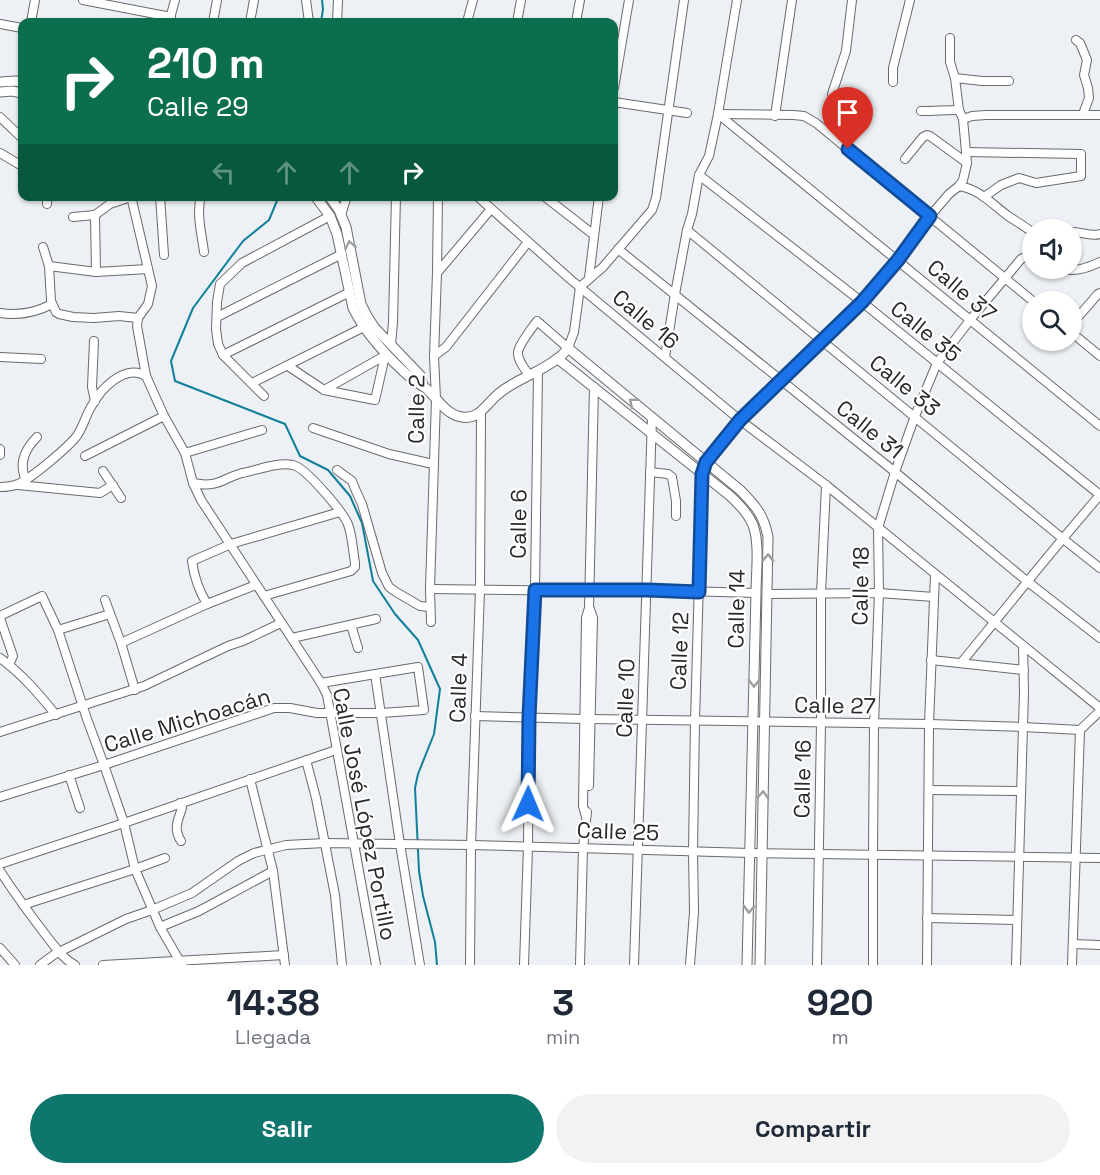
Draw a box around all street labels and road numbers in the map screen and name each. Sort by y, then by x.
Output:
street label: Calle 37 [922,253,1002,327]
street label: Calle 16 [607,283,685,355]
street label: Calle 35 [885,294,967,368]
street label: Calle 33 [864,348,946,422]
street label: Calle 2 [401,374,431,444]
street label: Calle 31 [831,393,909,465]
street label: Calle 6 [503,489,533,559]
street label: Calle 18 [845,546,875,626]
street label: Calle 14 [721,569,751,649]
street label: Calle 12 [664,611,694,691]
street label: Calle 4 [443,652,473,723]
street label: Calle 10 [610,658,640,738]
street label: Calle Michoacán [100,681,274,759]
street label: Calle José López Portillo [327,685,403,943]
street label: Calle 27 [794,690,876,720]
street label: Calle 16 [787,739,817,819]
street label: Calle 25 [576,816,660,846]

